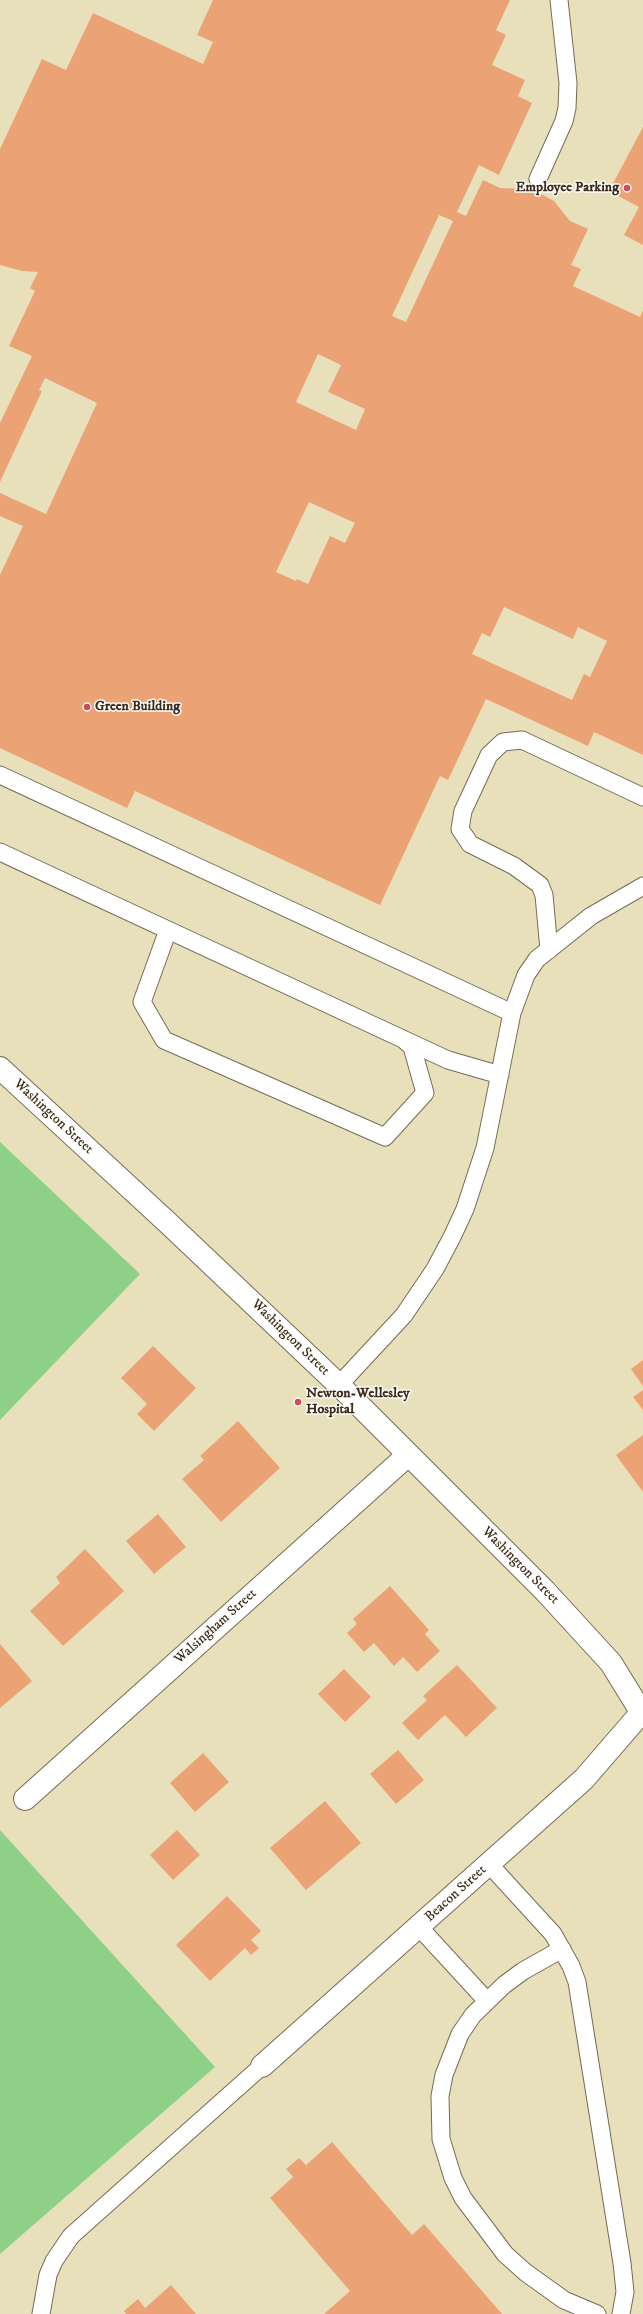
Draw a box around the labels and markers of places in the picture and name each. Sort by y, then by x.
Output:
place label: Employee Parking [516,180,619,196]
marker: Employee Parking [622,183,632,193]
place label: Green Building [95,699,180,715]
marker: Green Building [82,702,92,712]
place label: Newton-Wellesley Hospital [306,1386,410,1418]
marker: Newton-Wellesley Hospital [293,1397,303,1407]

